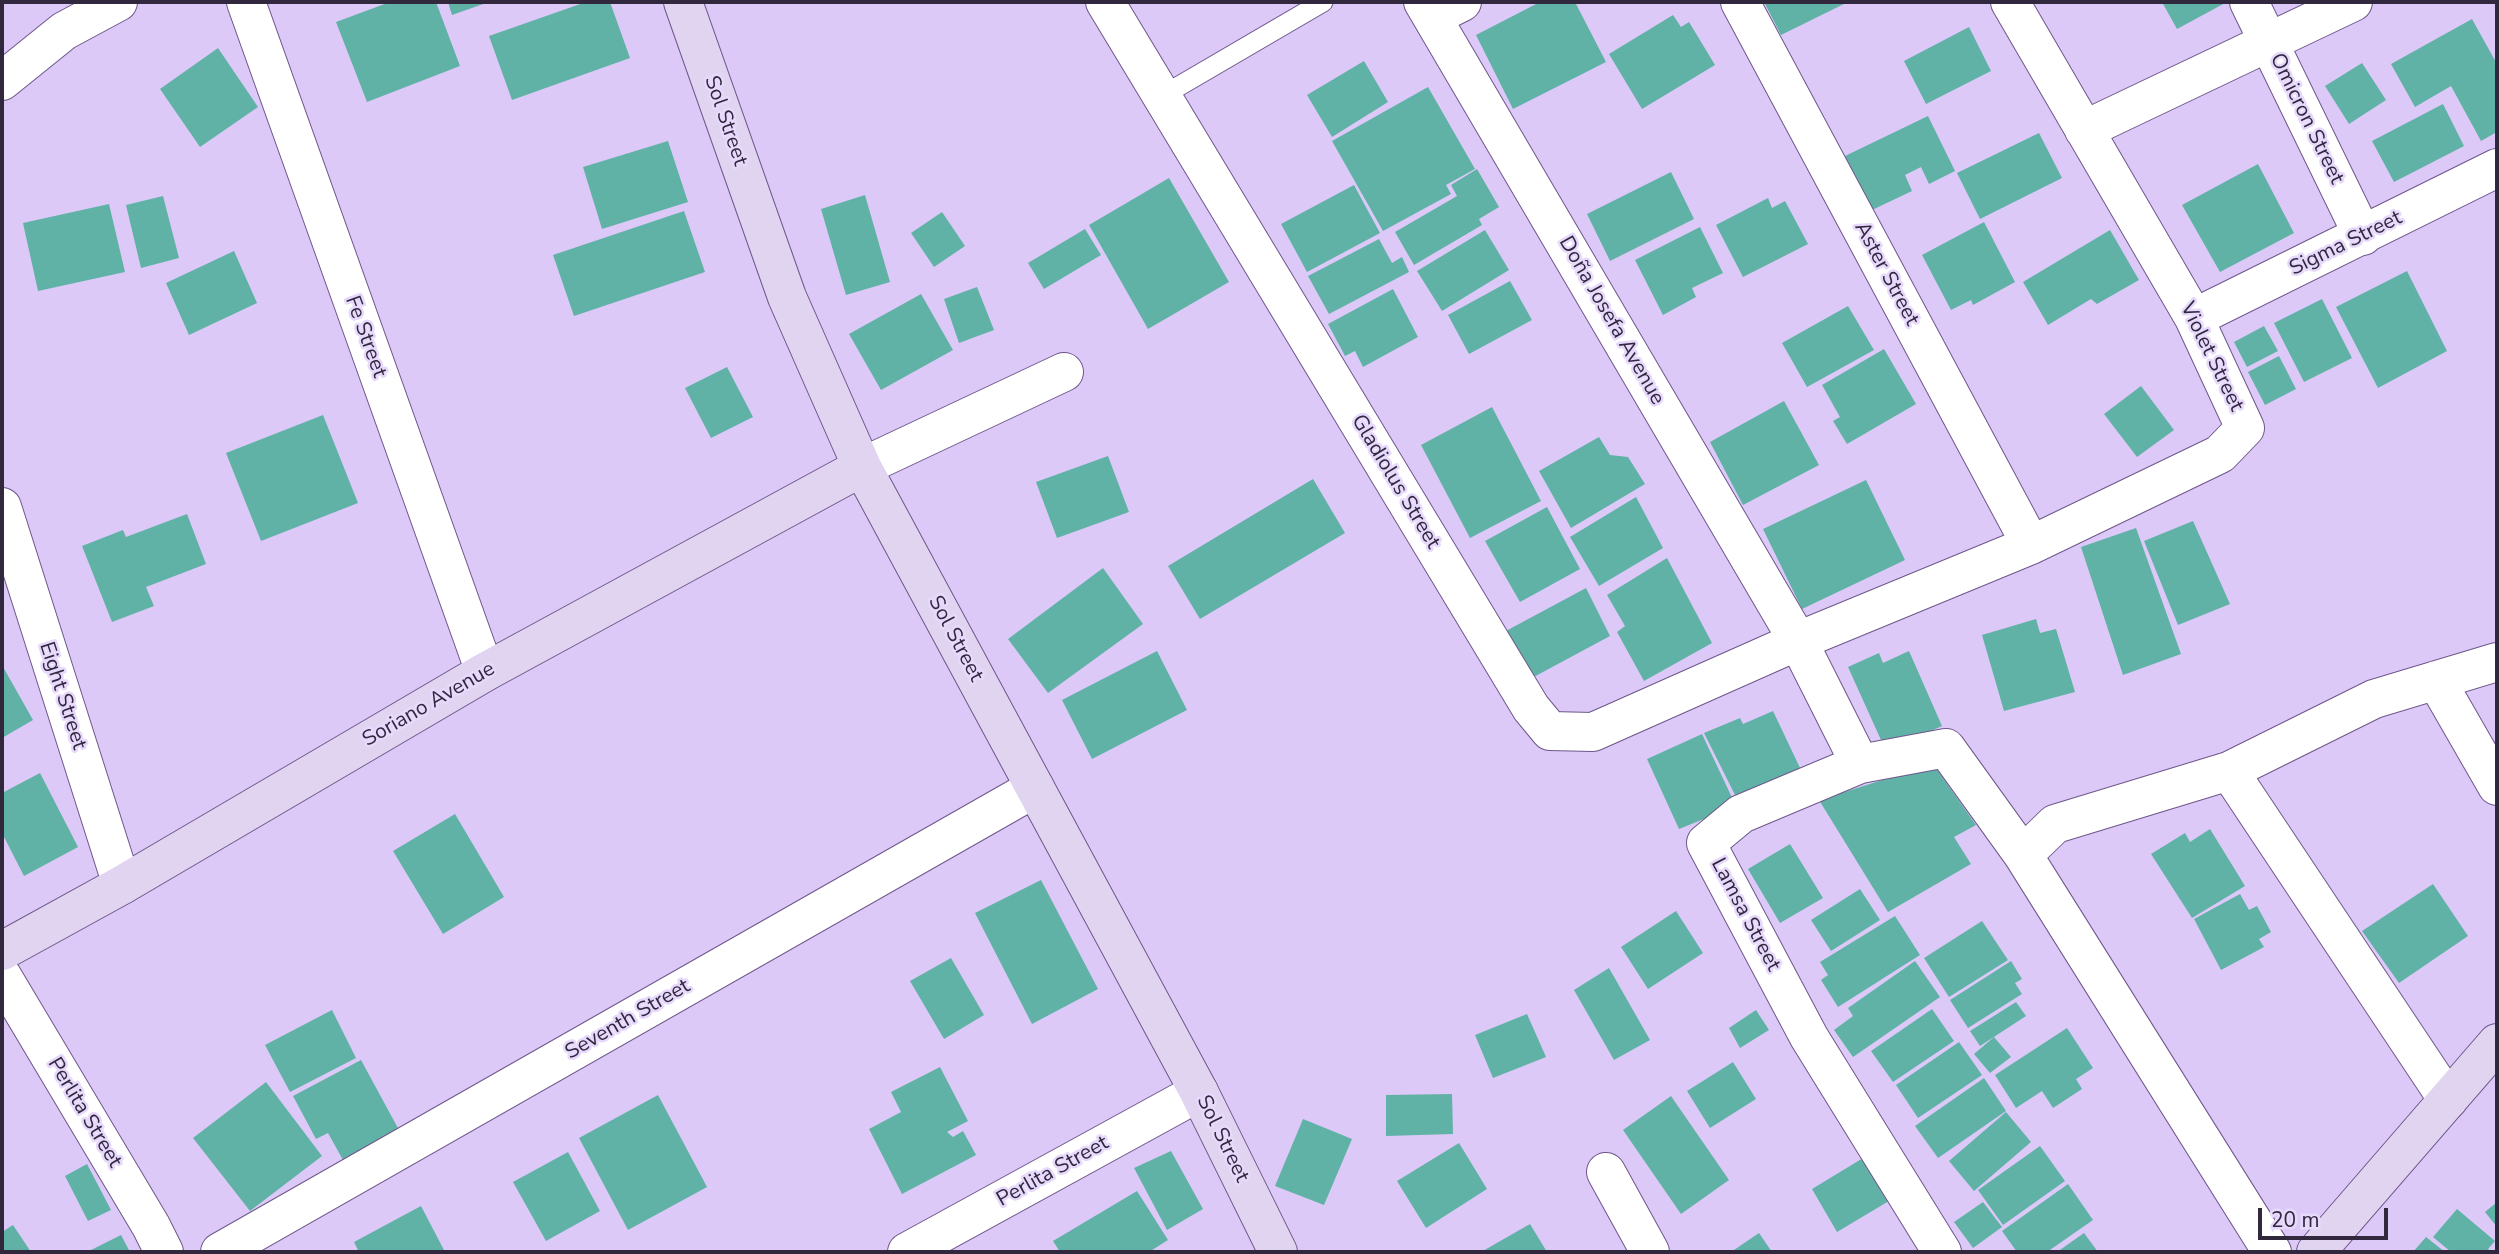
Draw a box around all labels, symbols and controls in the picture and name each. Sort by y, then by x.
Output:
street label: Omicron Street [2263,50,2349,188]
street label: Sol Street [698,73,752,169]
street label: Sigma Street [2286,206,2406,282]
street label: Aster Street [1848,218,1924,330]
street label: Doña Josefa Avenue [1553,232,1669,410]
street label: Fe Street [339,293,391,381]
street label: Violet Street [2174,298,2248,416]
street label: Gladiolus Street [1345,410,1445,554]
street label: Sol Street [922,592,988,686]
street label: Eight Street [33,639,91,753]
street label: Soriano Avenue [358,657,500,753]
street label: Lamsa Street [1705,854,1785,976]
street label: Seventh Street [561,974,695,1066]
street label: Perlita Street [41,1053,127,1173]
street label: Sol Street [1190,1091,1254,1187]
street label: Perlita Street [993,1131,1113,1213]
scale bar [2261,1194,2390,1238]
text: 20 m [2271,1206,2320,1234]

